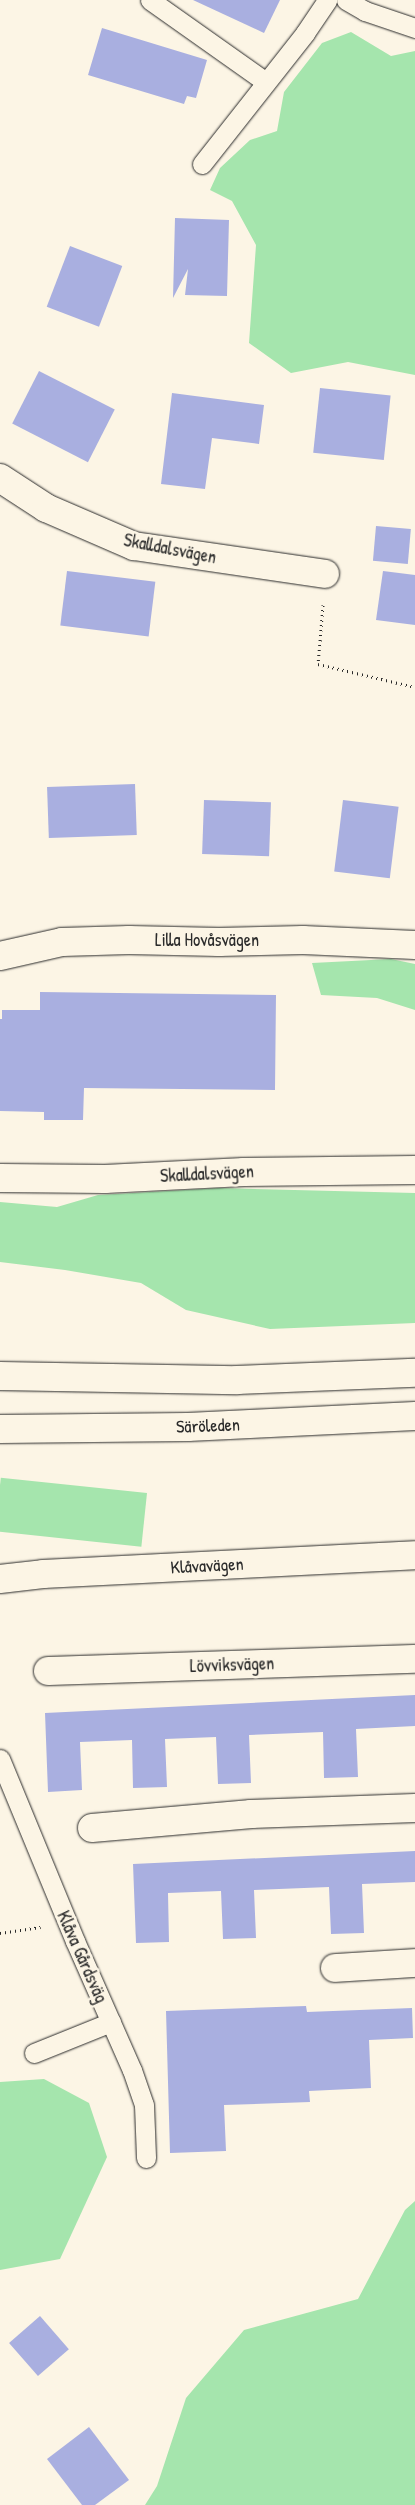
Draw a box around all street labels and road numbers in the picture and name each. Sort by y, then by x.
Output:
street label: Skalldalsvägen [122,529,218,569]
street label: Lilla Hovåsvägen [155,929,259,951]
street label: Skalldalsvägen [160,1161,254,1187]
street label: Säröleden [176,1414,240,1438]
street label: Klåvavägen [170,1553,244,1579]
street label: Lövviksvägen [189,1653,275,1677]
street label: Klåva Gårdsväg [52,1908,112,2006]

